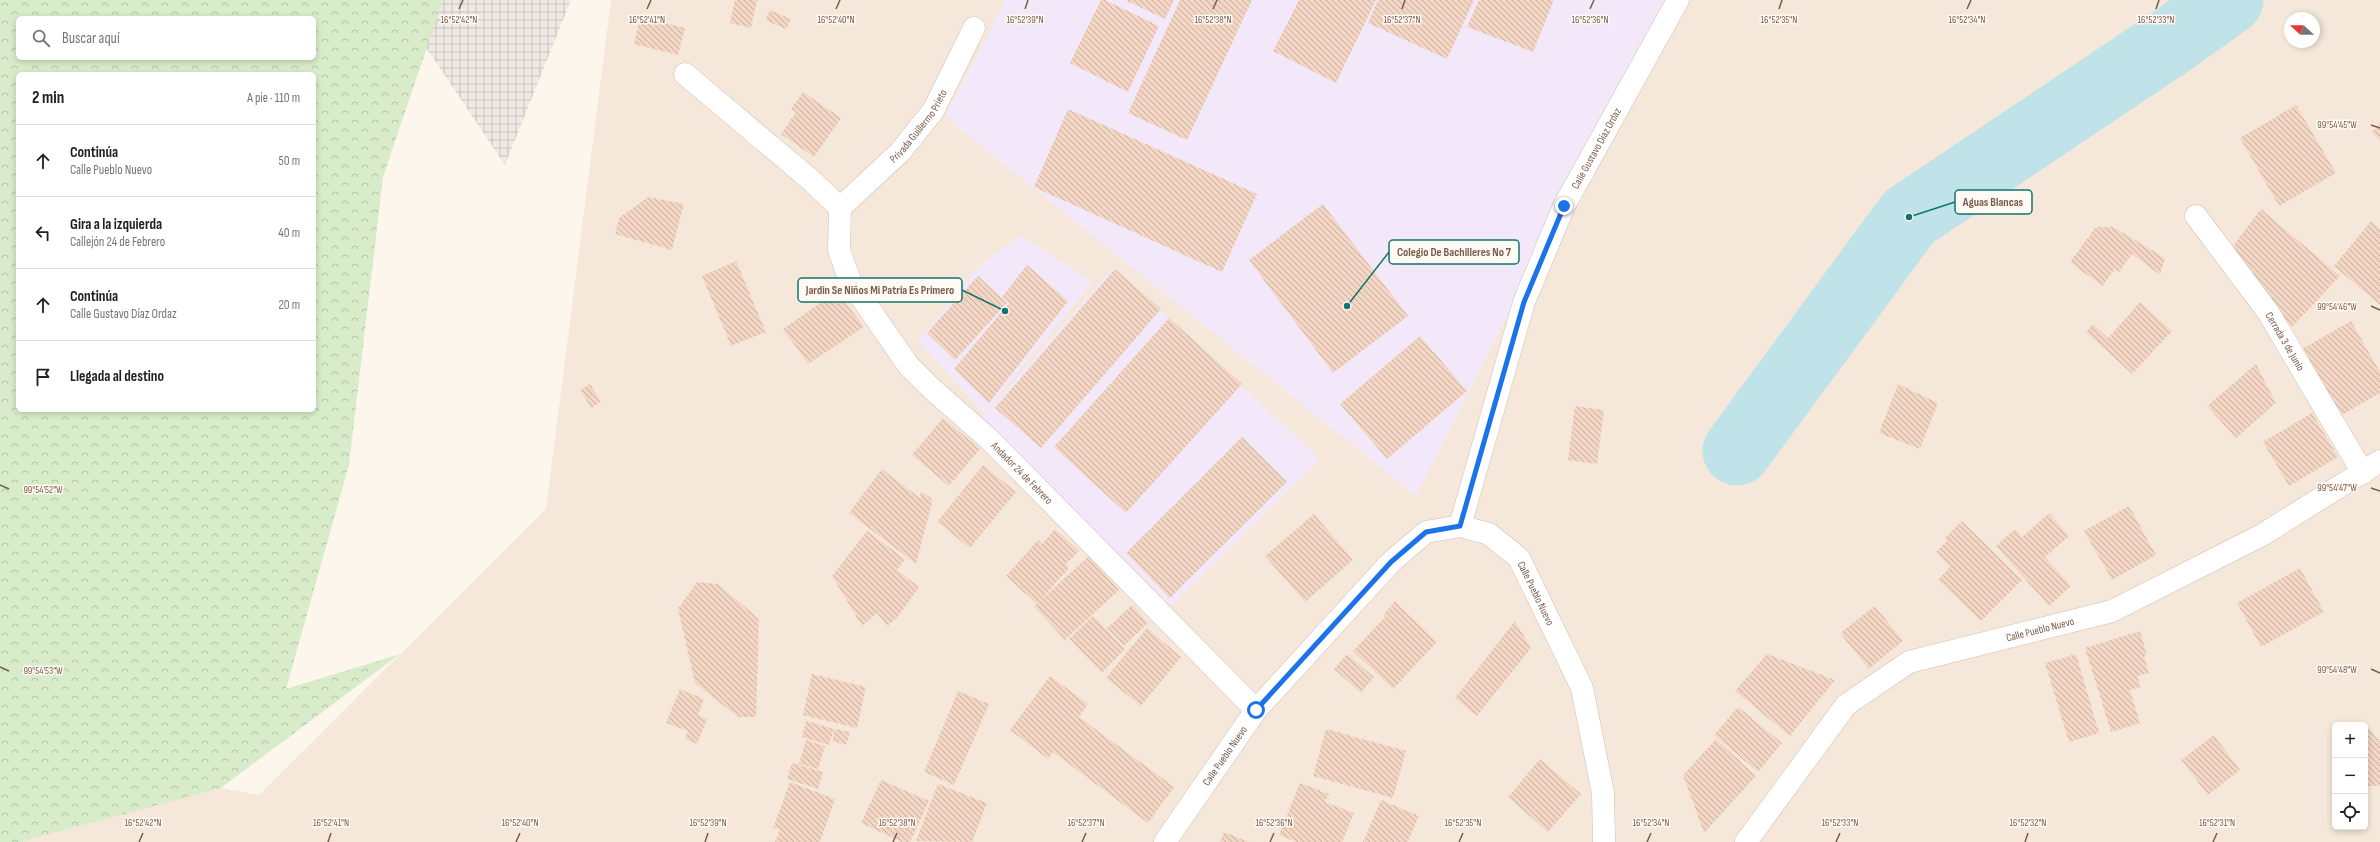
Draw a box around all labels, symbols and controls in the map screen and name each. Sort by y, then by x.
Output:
north arrow [2284,12,2320,48]
text: 16°52'42"N [441,14,477,26]
text: 16°52'41"N [629,14,665,26]
text: 16°52'40"N [817,14,855,26]
text: 16°52'39"N [1006,14,1044,26]
text: 16°52'38"N [1194,14,1232,26]
text: 16°52'37"N [1383,14,1421,26]
text: 16°52'36"N [1571,14,1609,26]
text: 16°52'35"N [1761,14,1797,26]
text: 16°52'34"N [1949,14,1985,26]
text: 16°52'33"N [2138,14,2174,26]
search box [16,16,316,60]
icon: search [30,27,52,49]
text: Buscar aquí [62,29,120,48]
street label: Privada Guillermo Prieto [887,87,949,165]
text: 2 min [32,88,64,108]
text: A pie · 110 m [247,90,300,106]
street label: Calle Gustavo Díaz Ordaz [1568,105,1624,191]
text: 99°54'45"W [2317,119,2357,131]
text: Continúa [70,143,118,162]
icon: ahead [32,150,54,172]
text: 50 m [279,153,300,169]
text: Calle Pueblo Nuevo [70,162,152,178]
callout: Aguas Blancas [1955,190,2032,214]
text: Aguas Blancas [1962,195,2024,210]
route end [1555,197,1573,215]
text: Gira a la izquierda [70,215,162,234]
icon: left [32,222,54,244]
text: 40 m [278,225,300,241]
text: Callejón 24 de Febrero [70,234,165,250]
callout: Colegio De Bachilleres No 7 [1389,240,1519,264]
text: Colegio De Bachilleres No 7 [1397,245,1512,260]
callout: Jardin Se Niños Mi Patria Es Primero [798,278,962,302]
text: Jardin Se Niños Mi Patria Es Primero [805,283,954,298]
text: Continúa [70,287,118,306]
icon: ahead [32,294,54,316]
text: 20 m [278,297,300,313]
text: 99°54'46"W [2317,301,2357,313]
text: Calle Gustavo Díaz Ordaz [70,306,177,322]
street label: Cerrada 3 de Junio [2263,310,2308,373]
icon: arrive [32,366,54,388]
text: Llegada al destino [70,367,164,386]
street label: Andador 24 de Febrero [988,438,1056,507]
text: 99°54'47"W [2317,482,2357,494]
text: 99°54'52"W [23,484,63,496]
street label: Calle Pueblo Nuevo [1515,559,1557,628]
street label: Calle Pueblo Nuevo [2005,614,2076,644]
text: 99°54'48"W [2317,664,2357,676]
text: 99°54'53"W [23,665,63,677]
route start [1247,701,1265,719]
map controls [2332,722,2368,830]
button: + [2332,722,2368,758]
street label: Calle Pueblo Nuevo [1199,723,1250,788]
button: − [2332,758,2368,794]
button: locate [2332,794,2368,830]
text: 16°52'42"N [125,817,161,829]
text: 16°52'41"N [313,817,349,829]
text: 16°52'40"N [501,817,539,829]
text: 16°52'39"N [689,817,727,829]
text: 16°52'38"N [878,817,916,829]
text: 16°52'37"N [1067,817,1105,829]
text: 16°52'36"N [1255,817,1293,829]
text: 16°52'35"N [1445,817,1481,829]
text: 16°52'34"N [1633,817,1669,829]
text: 16°52'33"N [1822,817,1858,829]
text: 16°52'32"N [2010,817,2046,829]
text: 16°52'31"N [2199,817,2235,829]

